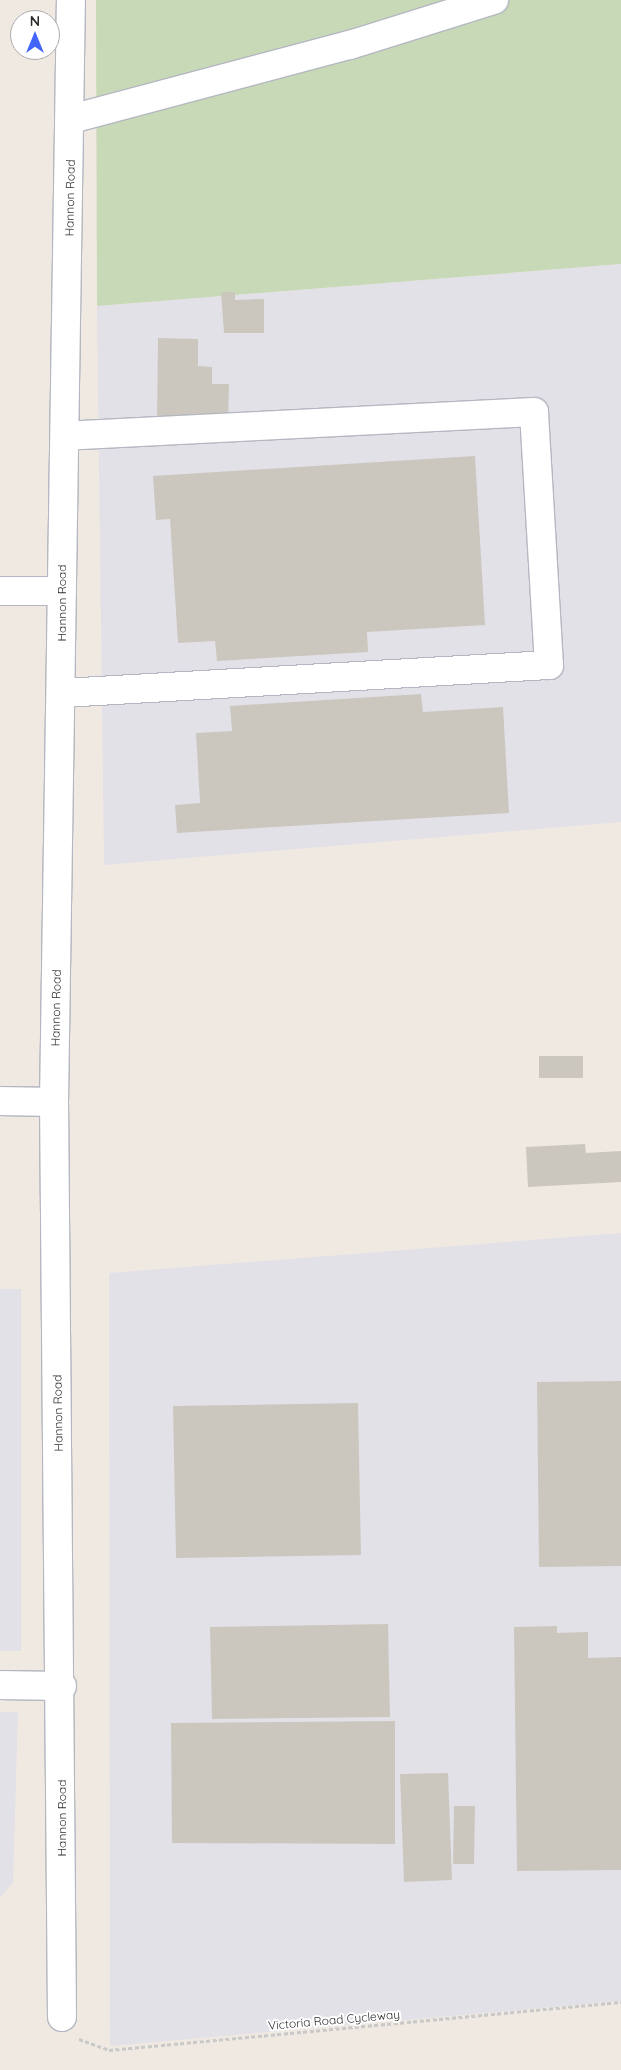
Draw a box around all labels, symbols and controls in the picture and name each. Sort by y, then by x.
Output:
north arrow [10,10,60,60]
text: N [30,12,40,30]
street label: Hannon Road [62,159,78,237]
street label: Hannon Road [55,564,69,642]
street label: Hannon Road [48,969,64,1047]
street label: Hannon Road [50,1374,66,1452]
street label: Hannon Road [55,1779,69,1857]
street label: Victoria Road Cycleway [268,2007,400,2033]

